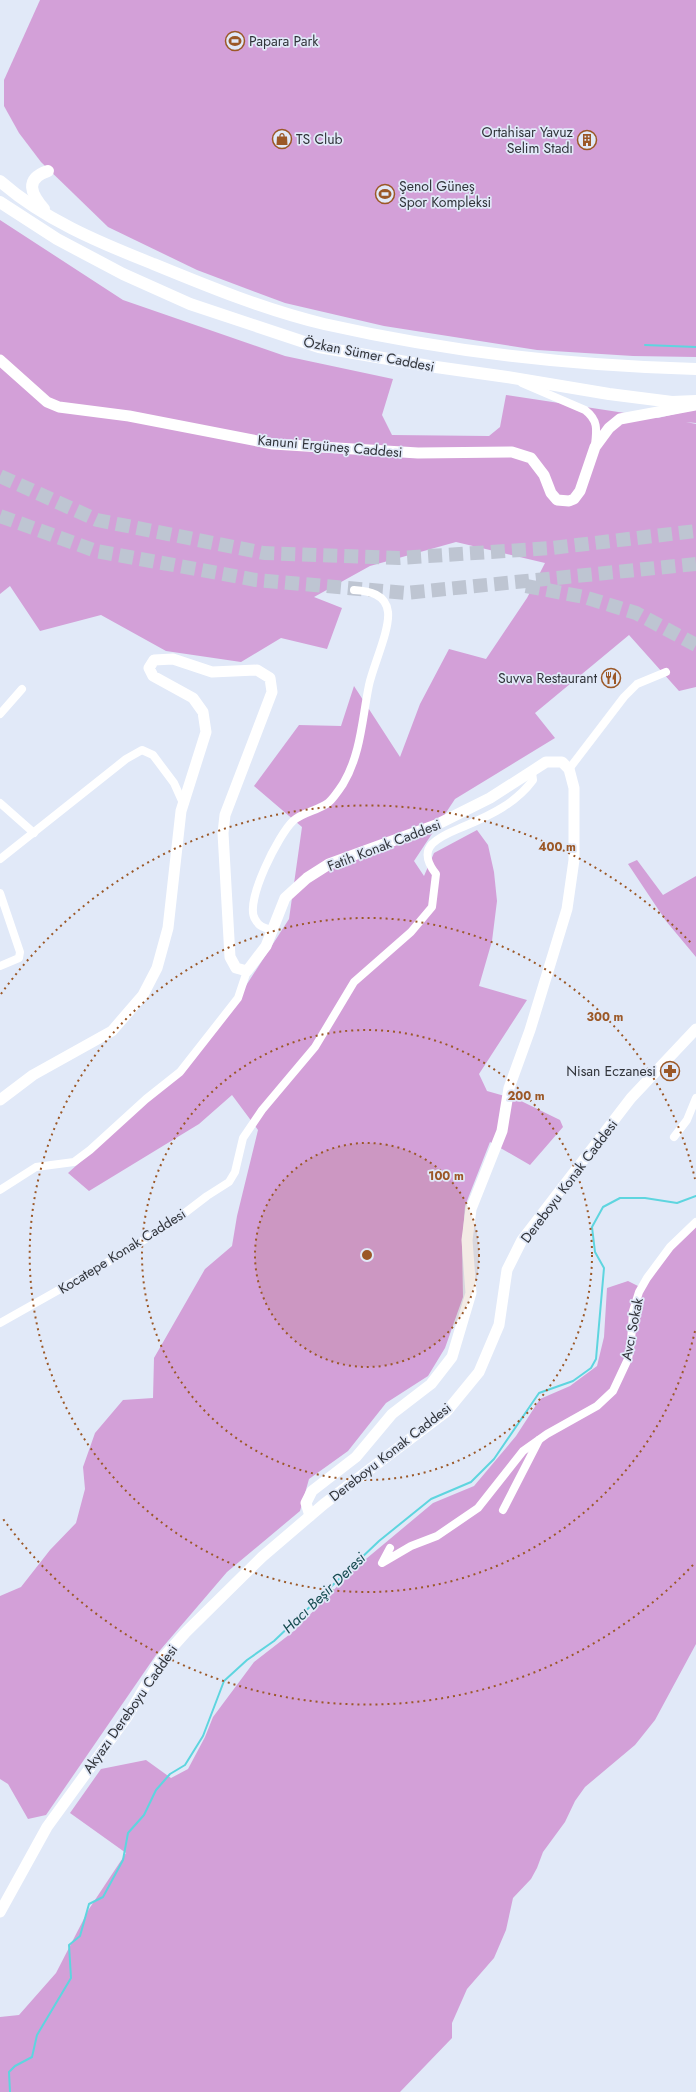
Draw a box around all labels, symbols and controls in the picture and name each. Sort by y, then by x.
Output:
sports icon: Papara Park [224,30,246,52]
place label: Papara Park [249,31,319,51]
place label: Ortahisar Yavuz Selim Stadı [482,122,574,158]
shop icon: TS Club [271,128,293,150]
place label: TS Club [296,129,343,149]
building icon: Ortahisar Yavuz Selim Stadı [576,129,598,151]
place label: Şenol Güneş Spor Kompleksi [399,176,491,212]
sports icon: Şenol Güneş Spor Kompleksi [374,183,396,205]
street label: Özkan Sümer Caddesi [302,332,436,376]
street label: Kanuni Ergüneş Caddesi [257,430,403,462]
restaurant icon: Suvva Restaurant [600,667,622,689]
place label: Suvva Restaurant [498,668,598,688]
street label: Fatih Konak Caddesi [324,814,444,876]
text: 400 m [538,838,576,856]
text: 300 m [587,1008,624,1026]
pharmacy icon: Nisan Eczanesi [659,1060,681,1082]
place label: Nisan Eczanesi [566,1061,656,1081]
text: 200 m [507,1087,545,1105]
street label: Dereboyu Konak Caddesi [516,1115,622,1247]
text: 100 m [428,1167,464,1185]
street label: Kocatepe Konak Caddesi [54,1204,190,1298]
centre of rings [360,1248,374,1262]
street label: Avcı Sokak [616,1295,648,1362]
street label: Dereboyu Konak Caddesi [325,1398,455,1506]
water label: Hacı Beşir Deresi [277,1547,371,1638]
street label: Akyazı Dereboyu Caddesi [78,1641,182,1777]

